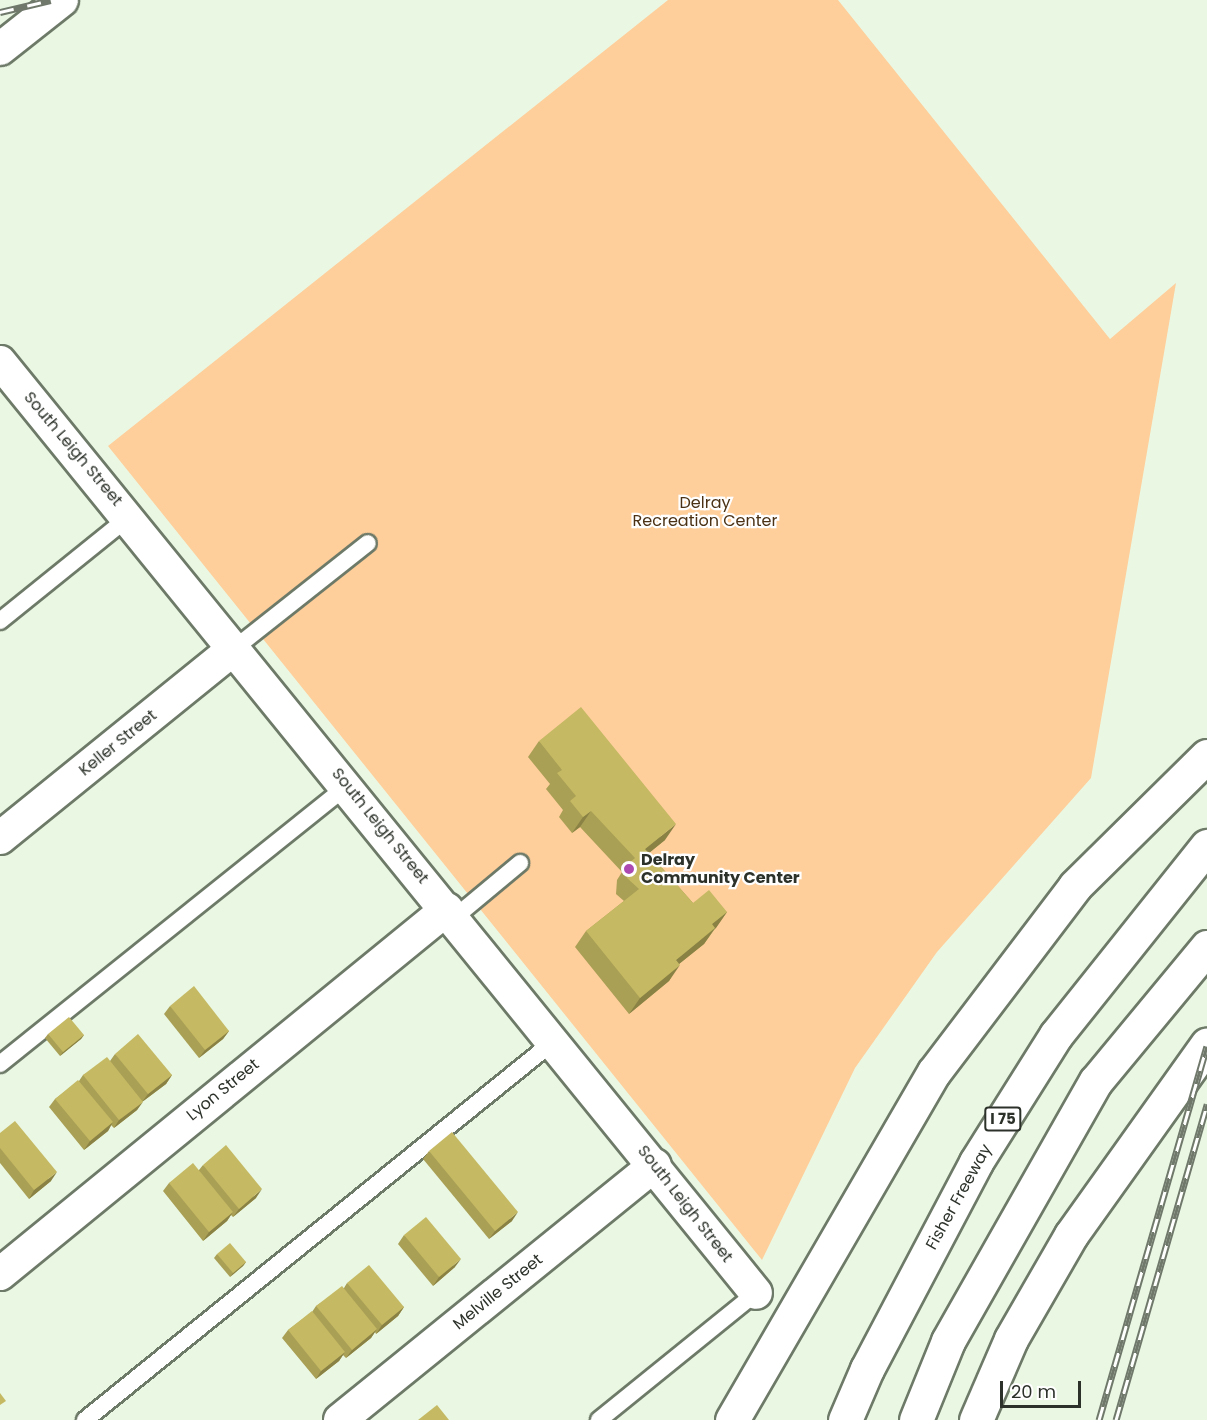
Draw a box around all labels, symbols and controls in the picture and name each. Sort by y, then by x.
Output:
street label: South Leigh Street [20,388,126,510]
park label: Delray Recreation Center [633,493,777,531]
street label: Keller Street [75,706,161,780]
street label: South Leigh Street [327,764,433,888]
place label: Delray Community Center [641,850,800,888]
marker: Delray Community Center [622,862,636,876]
street label: Lyon Street [183,1055,263,1125]
road number: I 75 [984,1107,1022,1131]
street label: Fisher Freeway [922,1141,996,1253]
street label: South Leigh Street [633,1142,737,1266]
street label: Melville Street [449,1250,547,1334]
scale bar [1003,1369,1084,1407]
text: 20 m [1011,1379,1056,1404]

